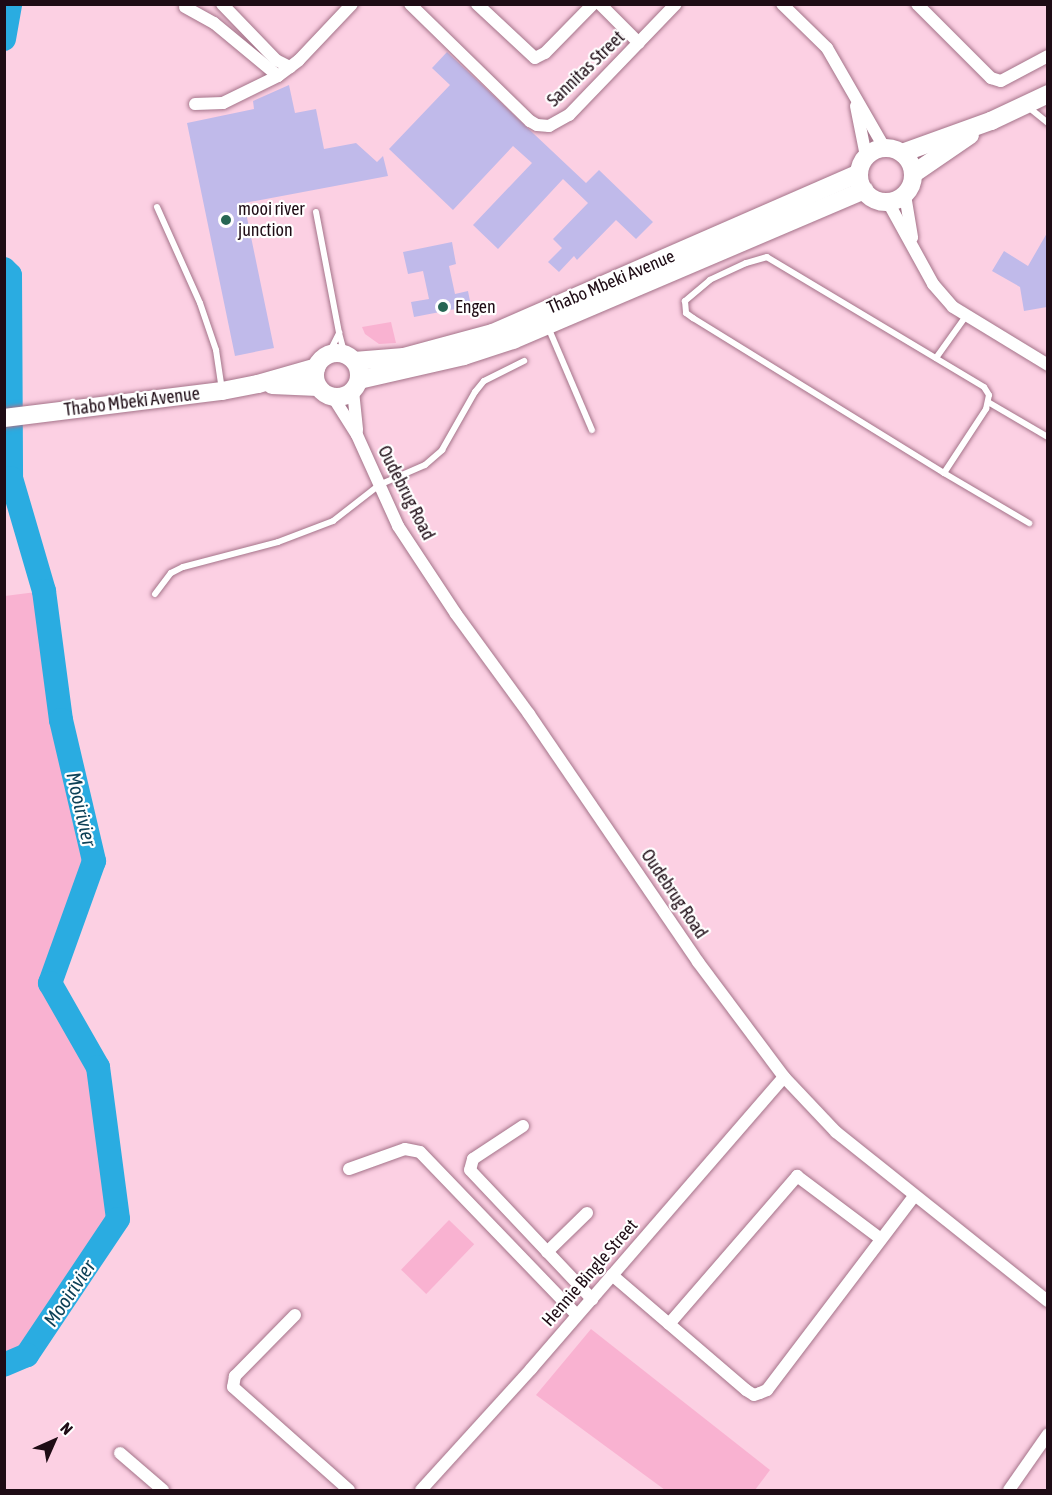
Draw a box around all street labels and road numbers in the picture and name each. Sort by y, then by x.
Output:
street label: Sannitas Street [543,27,629,111]
street label: Thabo Mbeki Avenue [544,245,678,319]
street label: Thabo Mbeki Avenue [63,383,201,421]
street label: Oudebrug Road [373,442,439,544]
street label: Oudebrug Road [636,845,712,943]
street label: Hennie Bingle Street [538,1215,642,1331]

